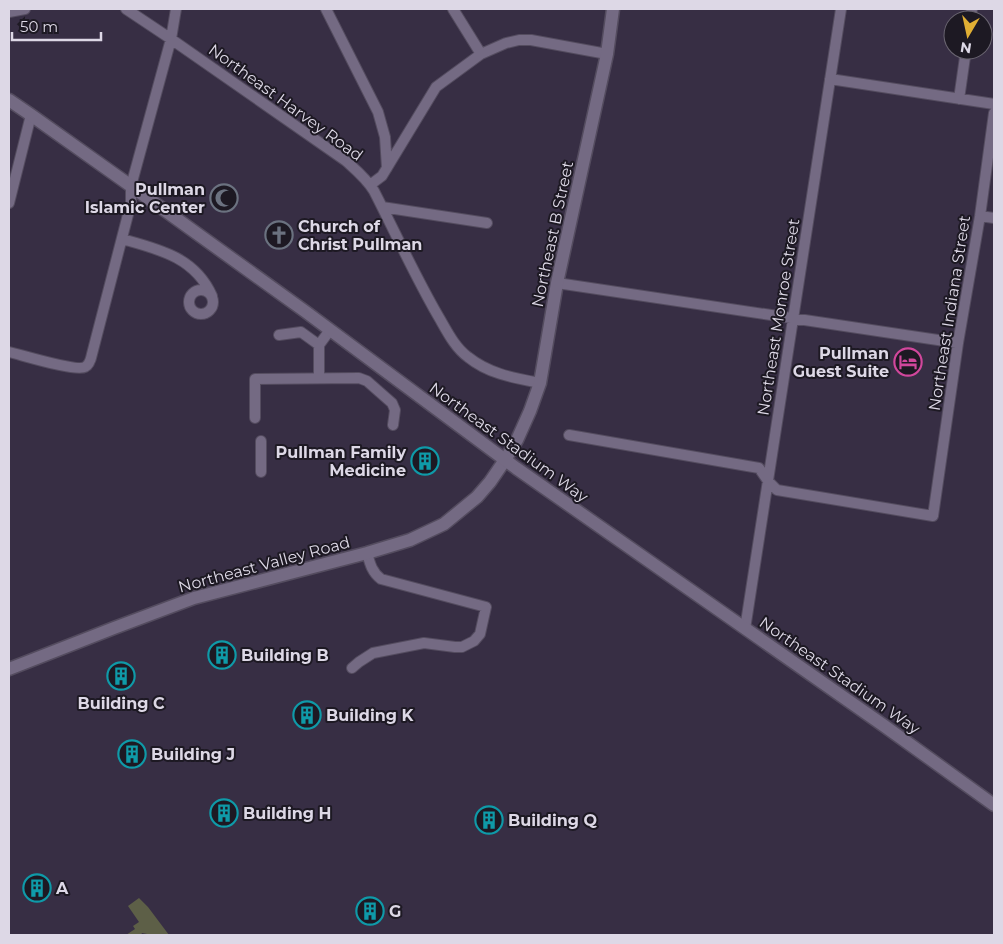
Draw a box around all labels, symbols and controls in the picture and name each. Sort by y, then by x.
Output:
scale bar [12,10,101,42]
north arrow [943,10,993,60]
text: 50 m [20,17,58,36]
text: N [959,38,973,58]
street label: Northeast Harvey Road [205,40,367,165]
street label: Northeast B Street [528,159,577,309]
place label: Pullman Islamic Center [85,180,205,217]
mosque icon: Pullman Islamic Center [209,183,239,213]
street label: Northeast Indiana Street [925,214,974,412]
place label: Church of Christ Pullman [298,217,422,254]
street label: Northeast Monroe Street [754,217,804,417]
church icon: Church of Christ Pullman [264,220,294,250]
place label: Pullman Guest Suite [793,344,889,381]
hotel icon: Pullman Guest Suite [893,347,923,377]
street label: Northeast Stadium Way [426,378,592,507]
place label: Pullman Family Medicine [276,443,406,480]
building icon: Pullman Family Medicine [410,446,440,476]
street label: Northeast Valley Road [176,532,352,597]
street label: Northeast Stadium Way [756,613,924,738]
building icon: Building B [207,640,237,670]
place label: Building B [241,646,329,665]
building icon: Building C [106,661,136,691]
place label: Building C [77,694,165,713]
building icon: Building K [292,700,322,730]
place label: Building K [326,706,415,725]
building icon: Building J [117,739,147,769]
place label: Building J [151,745,235,764]
building icon: Building H [209,798,239,828]
place label: Building H [243,804,332,823]
building icon: Building Q [474,805,504,835]
place label: Building Q [508,811,598,830]
building icon: A [22,873,52,903]
place label: A [55,879,69,898]
building icon: G [355,896,385,926]
place label: G [389,902,401,921]

